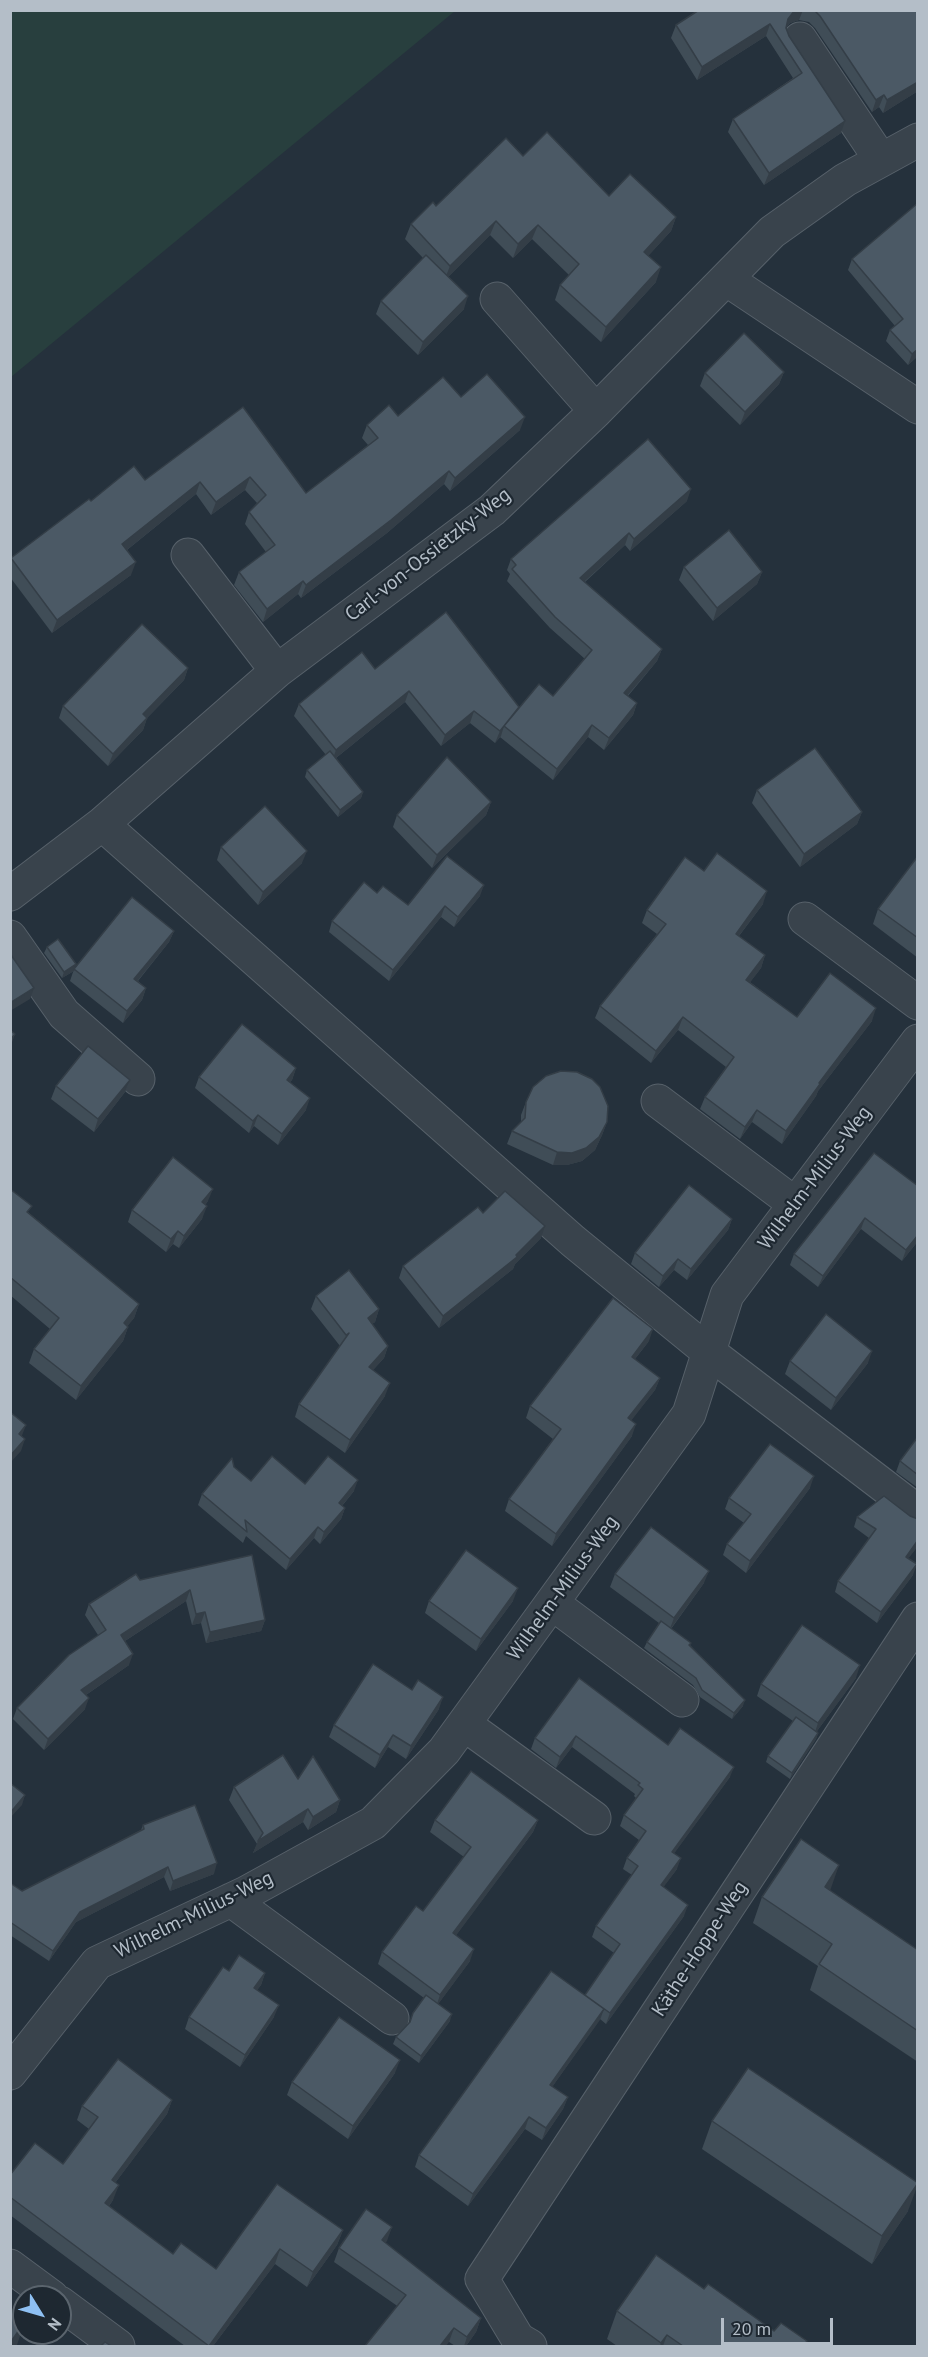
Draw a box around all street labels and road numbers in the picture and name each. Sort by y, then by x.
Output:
street label: Carl-von-Ossietzky-Weg [341,483,515,627]
street label: Wilhelm-Milius-Weg [753,1102,877,1254]
street label: Wilhelm-Milius-Weg [502,1511,624,1665]
street label: Wilhelm-Milius-Weg [111,1866,277,1964]
street label: Käthe-Hoppe-Weg [647,1877,753,2021]

